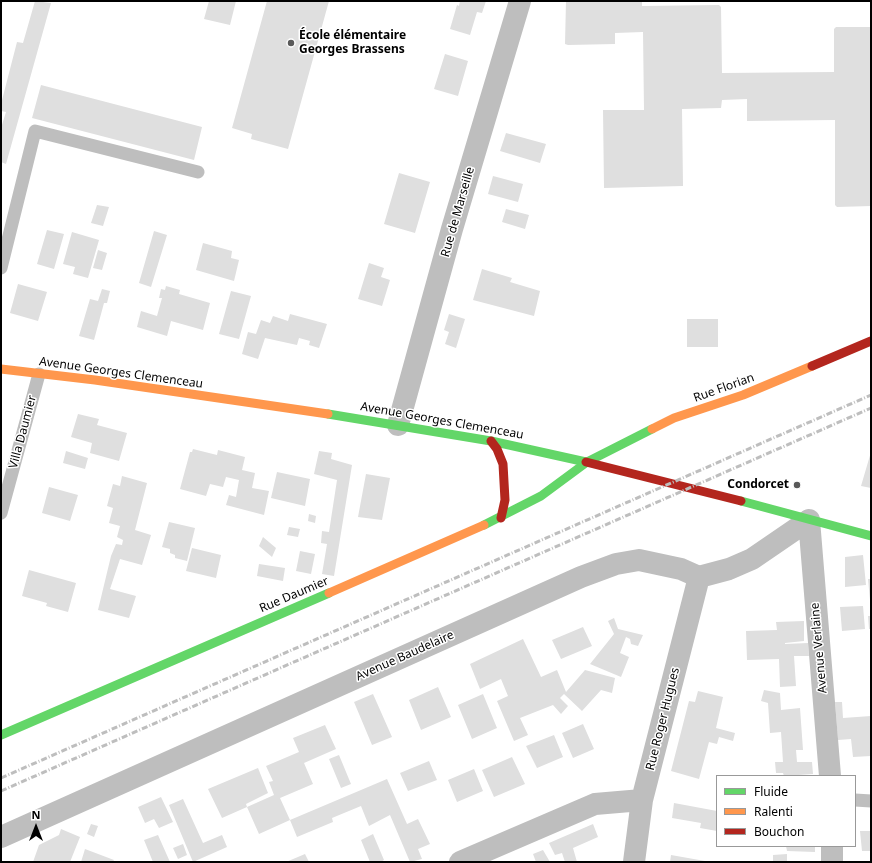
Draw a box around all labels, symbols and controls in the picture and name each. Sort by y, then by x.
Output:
place label: École élémentaire Georges Brassens [299,29,406,57]
marker: École élémentaire Georges Brassens [286,38,296,48]
street label: Rue de Marseille [438,165,478,259]
street label: Avenue Georges Clemenceau [38,354,204,392]
street label: Rue Florian [692,370,756,406]
street label: Villa Daumier [6,394,40,470]
street label: Avenue Georges Clemenceau [359,400,525,442]
place label: Condorcet [727,478,789,492]
marker: Condorcet [792,480,802,490]
street label: Rue Daumier [257,574,331,616]
street label: Avenue Verlaine [808,602,830,694]
street label: Avenue Baudelaire [354,628,456,684]
street label: Rue Roger Hugues [643,666,683,772]
legend [716,775,856,847]
text: Fluide [754,783,788,800]
text: Ralenti [754,803,793,820]
north arrow [16,807,56,847]
text: N [32,807,40,822]
text: Bouchon [754,823,804,840]

